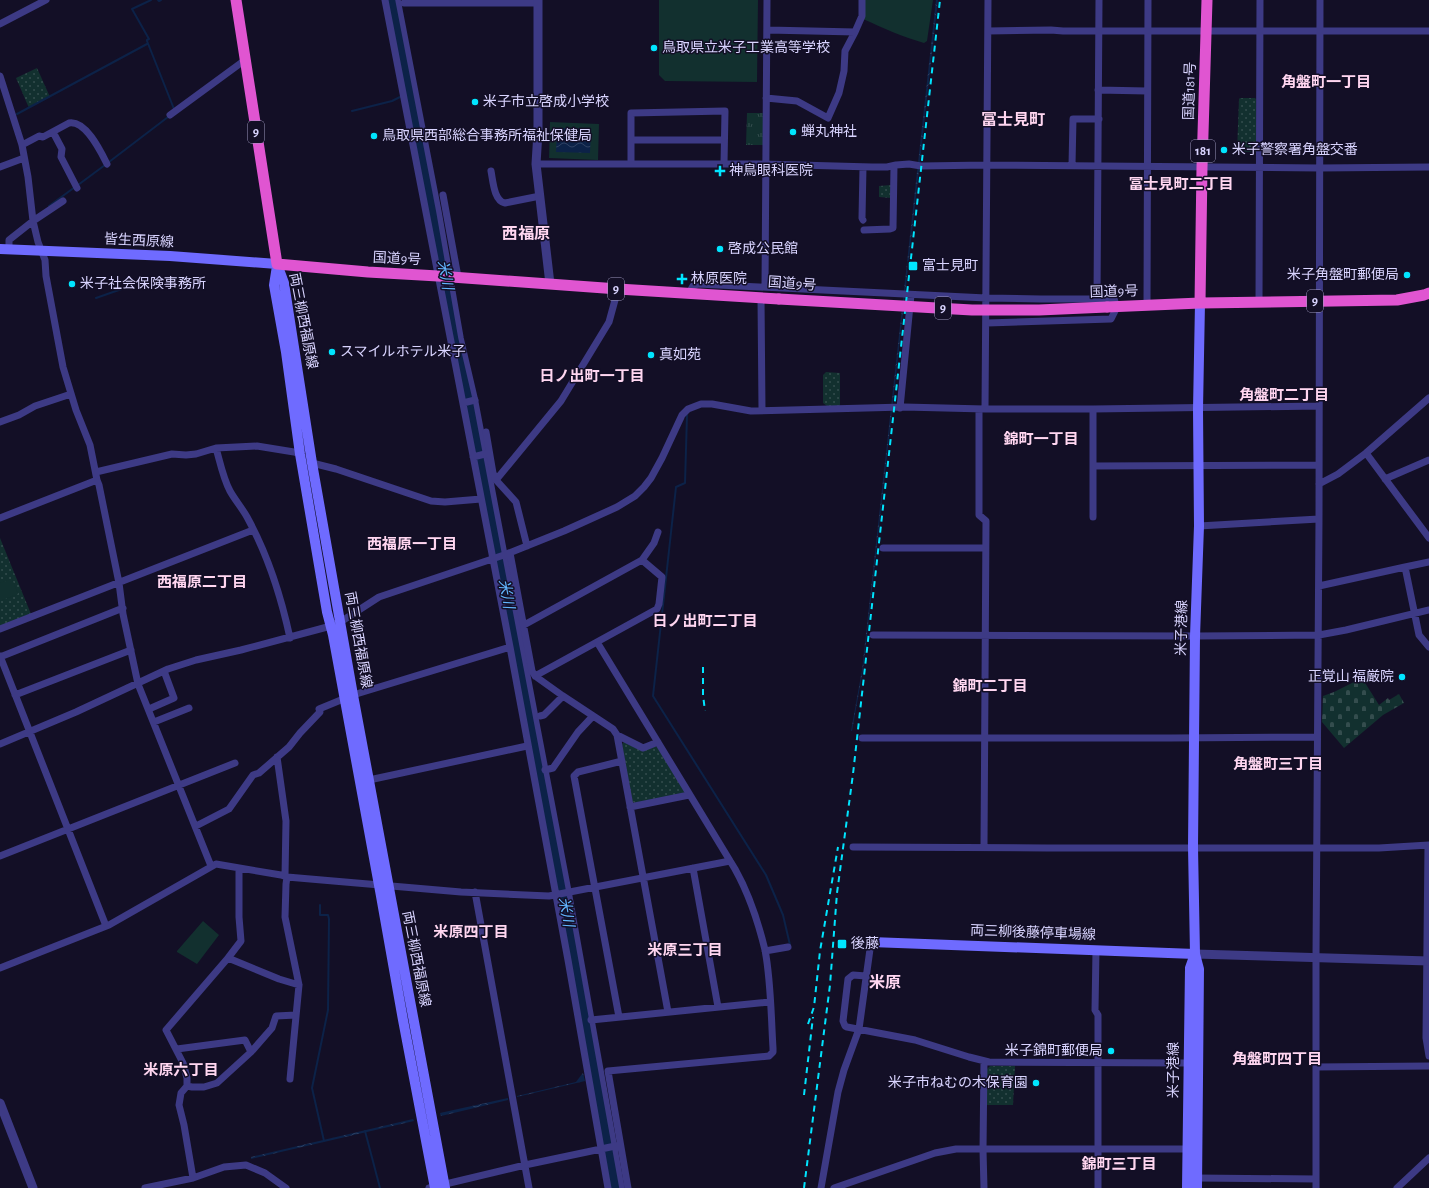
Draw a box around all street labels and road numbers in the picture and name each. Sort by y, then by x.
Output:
street label: 国道181号 [1181,62,1198,120]
road number: 9 [248,121,264,143]
road number: 181 [1191,140,1215,162]
street label: 皆生西原線 [104,231,174,250]
street label: 国道9号 [372,250,422,267]
street label: 両三柳西福原線 [287,271,321,370]
street label: 国道9号 [767,274,817,293]
road number: 9 [608,278,624,300]
street label: 国道9号 [1089,283,1139,300]
road number: 9 [1307,290,1323,312]
road number: 9 [935,297,951,319]
street label: 両三柳西福原線 [343,590,375,689]
street label: 米子港線 [1174,600,1189,656]
street label: 両三柳西福原線 [400,909,434,1008]
street label: 両三柳後藤停車場線 [970,922,1096,942]
street label: 米子港線 [1166,1042,1181,1098]

